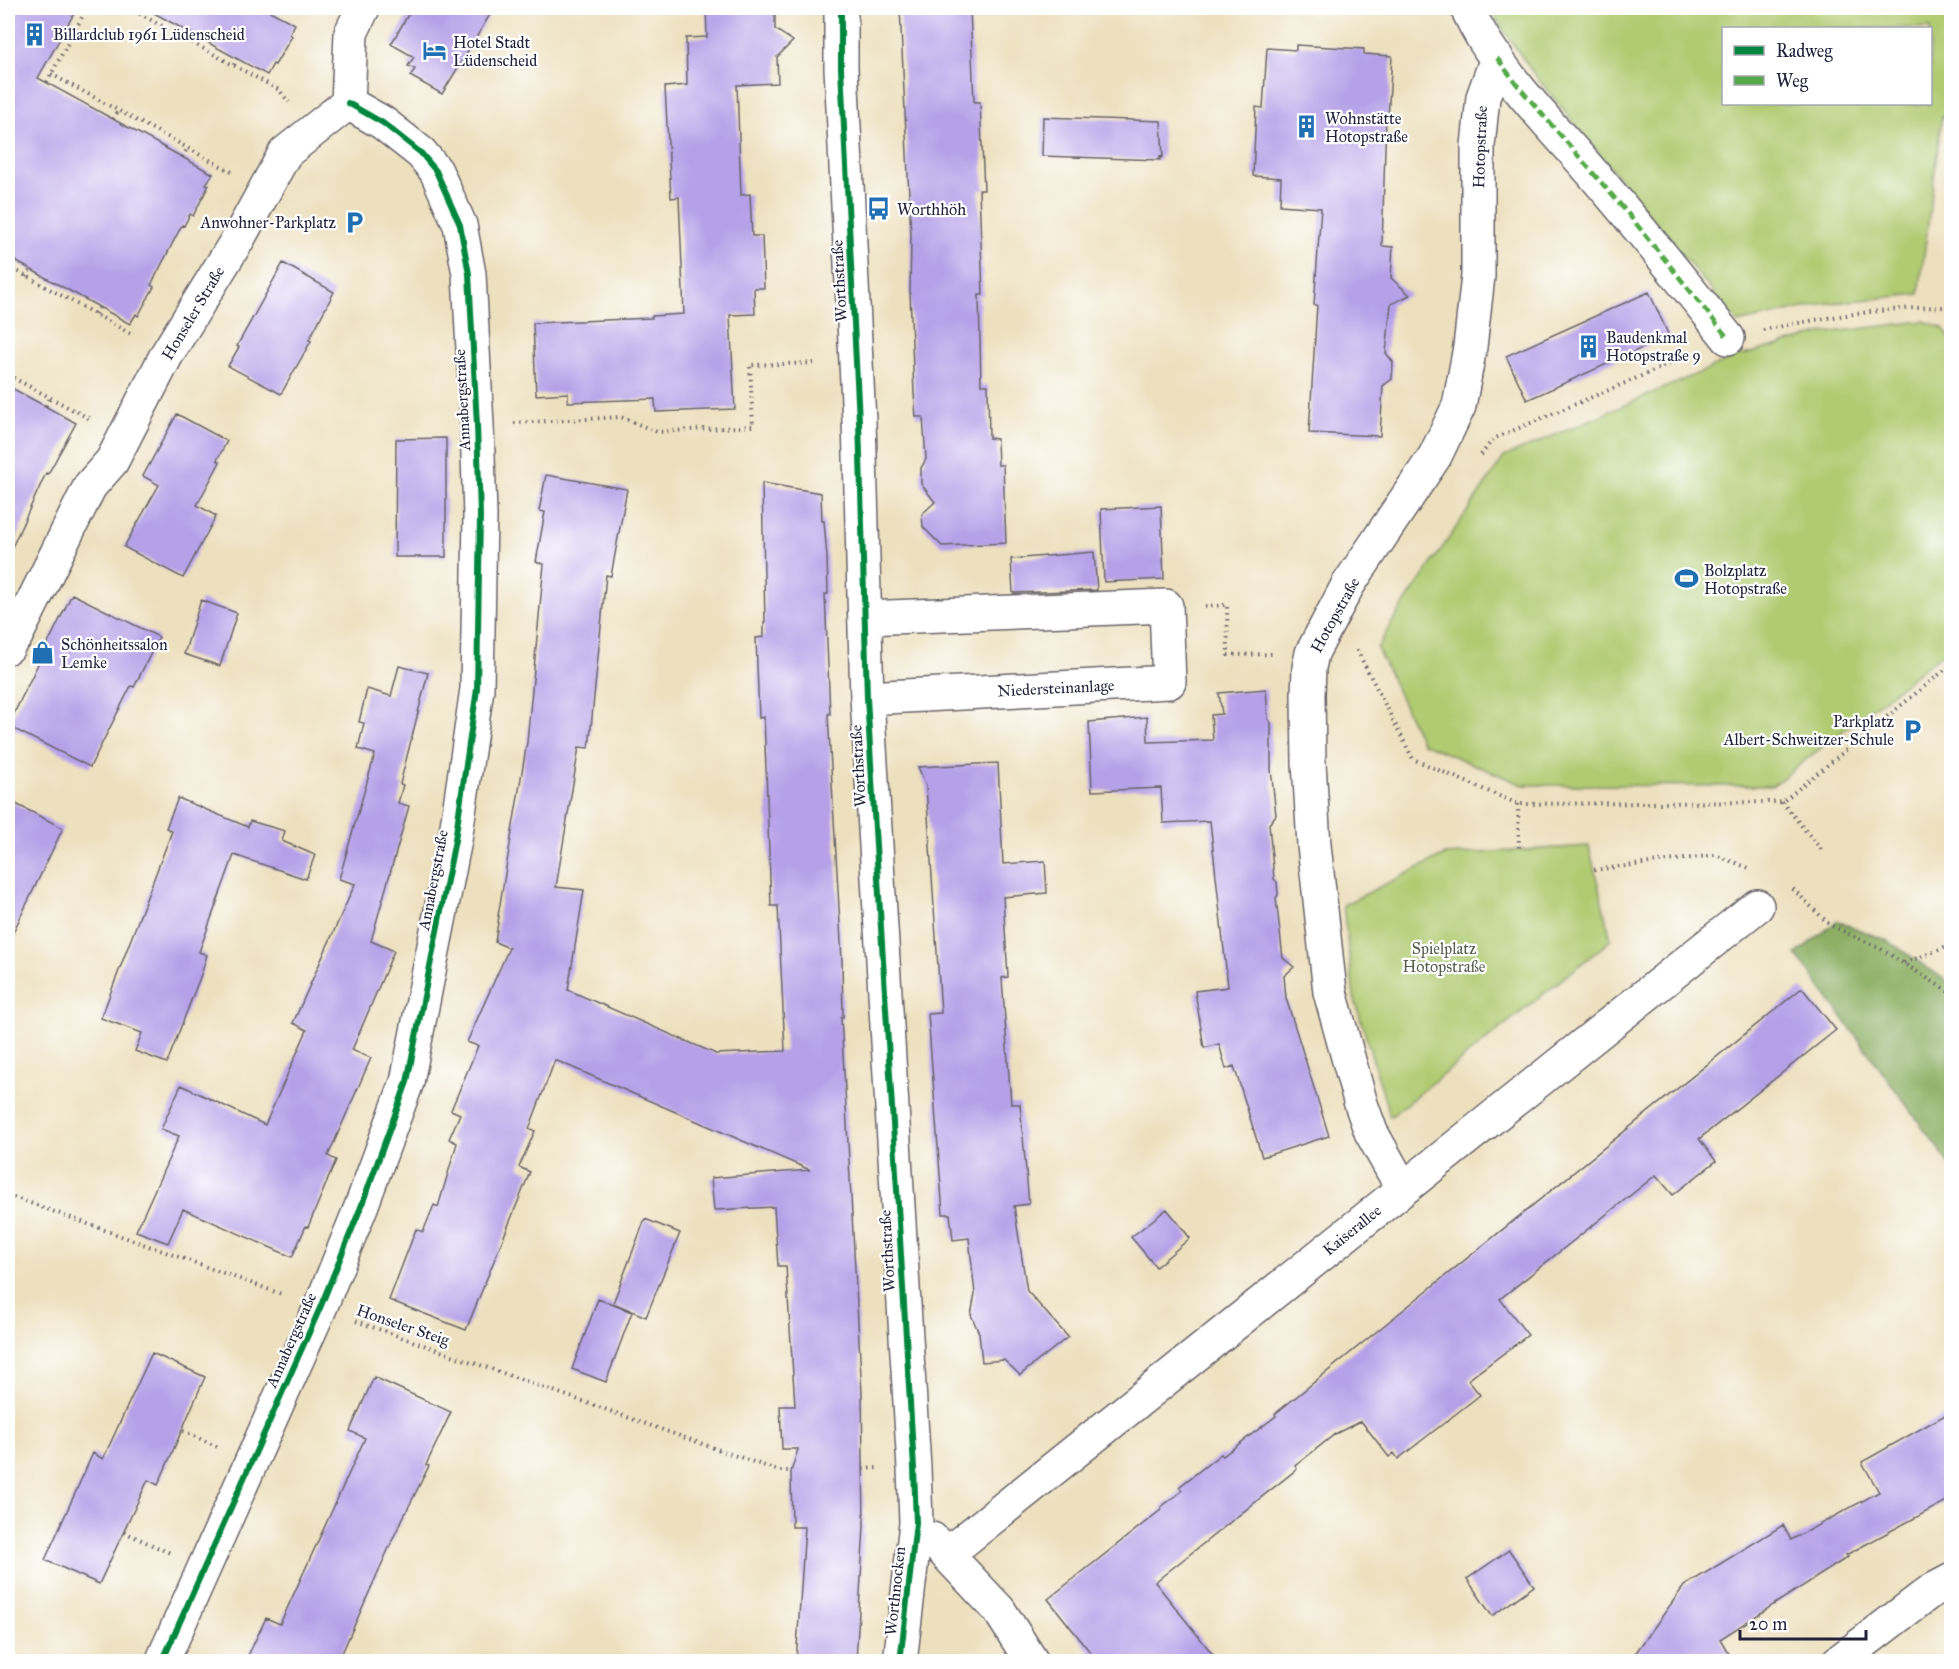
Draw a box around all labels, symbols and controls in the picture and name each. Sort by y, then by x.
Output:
building icon: Billardclub 1961 Lüdenscheid [22,21,48,47]
place label: Billardclub 1961 Lüdenscheid [53,25,245,44]
legend [1722,27,1932,105]
place label: Hotel Stadt Lüdenscheid [453,33,537,70]
hotel icon: Hotel Stadt Lüdenscheid [422,38,448,64]
text: Radweg [1776,40,1833,63]
text: Weg [1776,70,1809,93]
street label: Hotopstraße [1469,105,1491,189]
place label: Wohnstätte Hotopstraße [1325,109,1408,146]
building icon: Wohnstätte Hotopstraße [1294,114,1320,140]
bus stop icon: Worthhöh [866,196,892,222]
place label: Worthhöh [897,200,966,219]
parking icon: Anwohner-Parkplatz [341,209,367,235]
place label: Anwohner-Parkplatz [199,213,337,232]
street label: Worthstraße [827,239,851,323]
street label: Honseler Straße [158,262,229,363]
place label: Baudenkmal Hotopstraße 9 [1606,328,1701,365]
building icon: Baudenkmal Hotopstraße 9 [1575,333,1601,359]
street label: Annabergstraße [450,348,475,452]
place label: Bolzplatz Hotopstraße [1704,561,1787,598]
sports icon: Bolzplatz Hotopstraße [1673,566,1699,592]
street label: Hotopstraße [1307,574,1364,656]
place label: Schönheitssalon Lemke [61,635,168,672]
shop icon: Schönheitssalon Lemke [30,640,56,666]
street label: Niedersteinanlage [997,675,1115,702]
place label: Parkplatz Albert-Schweitzer-Schule [1723,712,1895,749]
parking icon: Parkplatz Albert-Schweitzer-Schule [1899,717,1925,743]
street label: Worthstraße [846,724,870,808]
street label: Annabergstraße [414,828,453,933]
park label: Spielplatz Hotopstraße [1403,939,1486,976]
street label: Kaiserallee [1319,1200,1385,1259]
street label: Worthstraße [875,1209,899,1293]
street label: Annabergstraße [261,1289,321,1392]
street label: Honseler Steig [354,1300,452,1351]
street label: Worthnocken [881,1545,909,1636]
scale bar [1740,1603,1866,1641]
text: 20 m [1749,1613,1787,1635]

